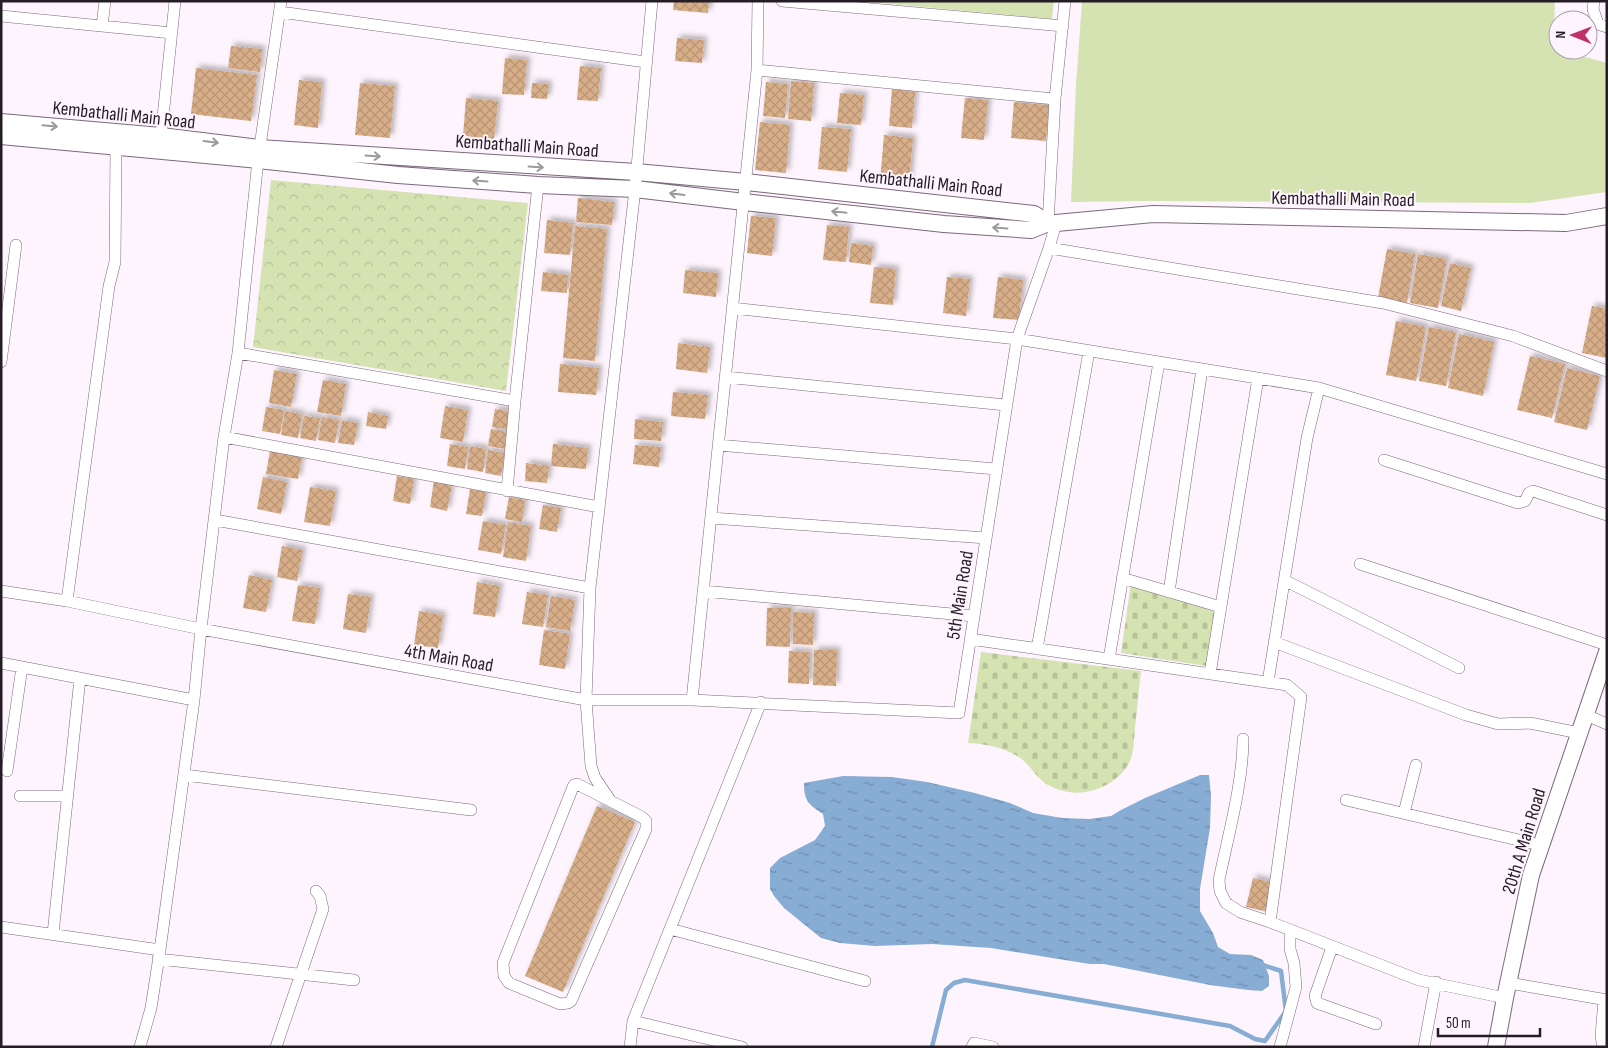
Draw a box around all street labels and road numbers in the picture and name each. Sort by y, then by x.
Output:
street label: Kembathalli Main Road [51,97,196,134]
street label: Kembathalli Main Road [455,130,599,163]
street label: Kembathalli Main Road [858,165,1003,202]
street label: Kembathalli Main Road [1271,187,1415,212]
street label: 5th Main Road [942,549,979,641]
street label: 4th Main Road [403,639,495,678]
street label: 20th A Main Road [1497,786,1551,897]

